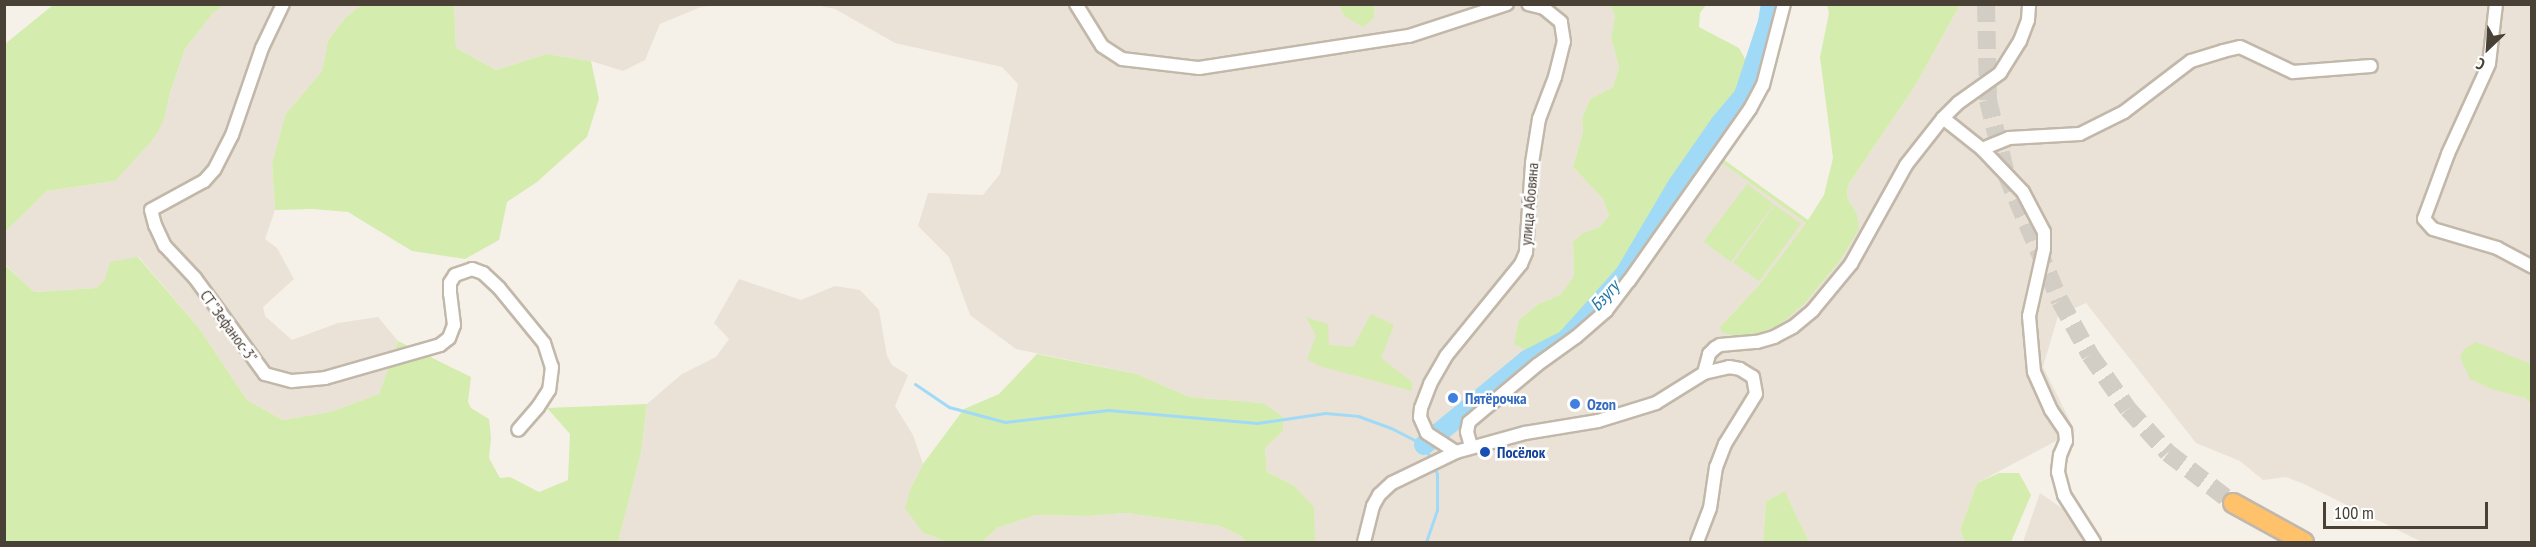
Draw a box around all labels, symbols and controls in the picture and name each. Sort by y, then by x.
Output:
north arrow [2458,18,2518,78]
text: С [2473,54,2488,75]
street label: улица Абовяна [1516,162,1542,246]
water label: Бзугу [1586,276,1624,316]
street label: СТ "Зефанос-3" [196,286,262,366]
place label: Пятёрочка [1465,388,1527,408]
marker: Пятёрочка [1446,391,1460,405]
place label: Ozon [1587,394,1616,414]
marker: Ozon [1568,397,1582,411]
place label: Посёлок [1497,442,1545,462]
marker: Посёлок [1478,445,1492,459]
scale bar [2326,490,2491,528]
text: 100 m [2334,501,2374,524]

